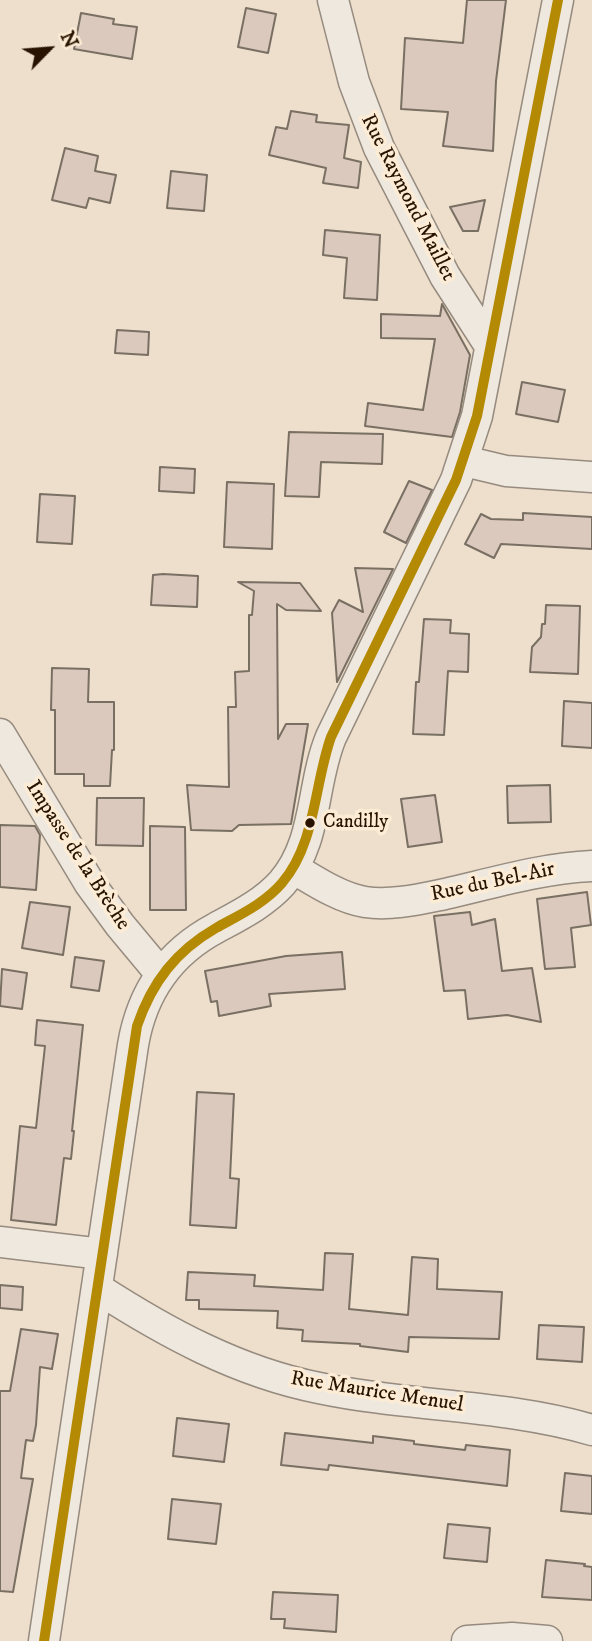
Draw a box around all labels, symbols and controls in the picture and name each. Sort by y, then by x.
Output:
north arrow [14,14,84,84]
text: N [55,28,82,52]
street label: Rue Raymond Maillet [354,111,460,285]
street label: Impasse de la Brèche [19,777,135,935]
place label: Candilly [323,812,388,834]
marker: Candilly [303,816,317,830]
street label: Rue du Bel-Air [429,858,557,908]
street label: Rue Maurice Menuel [289,1367,465,1419]

